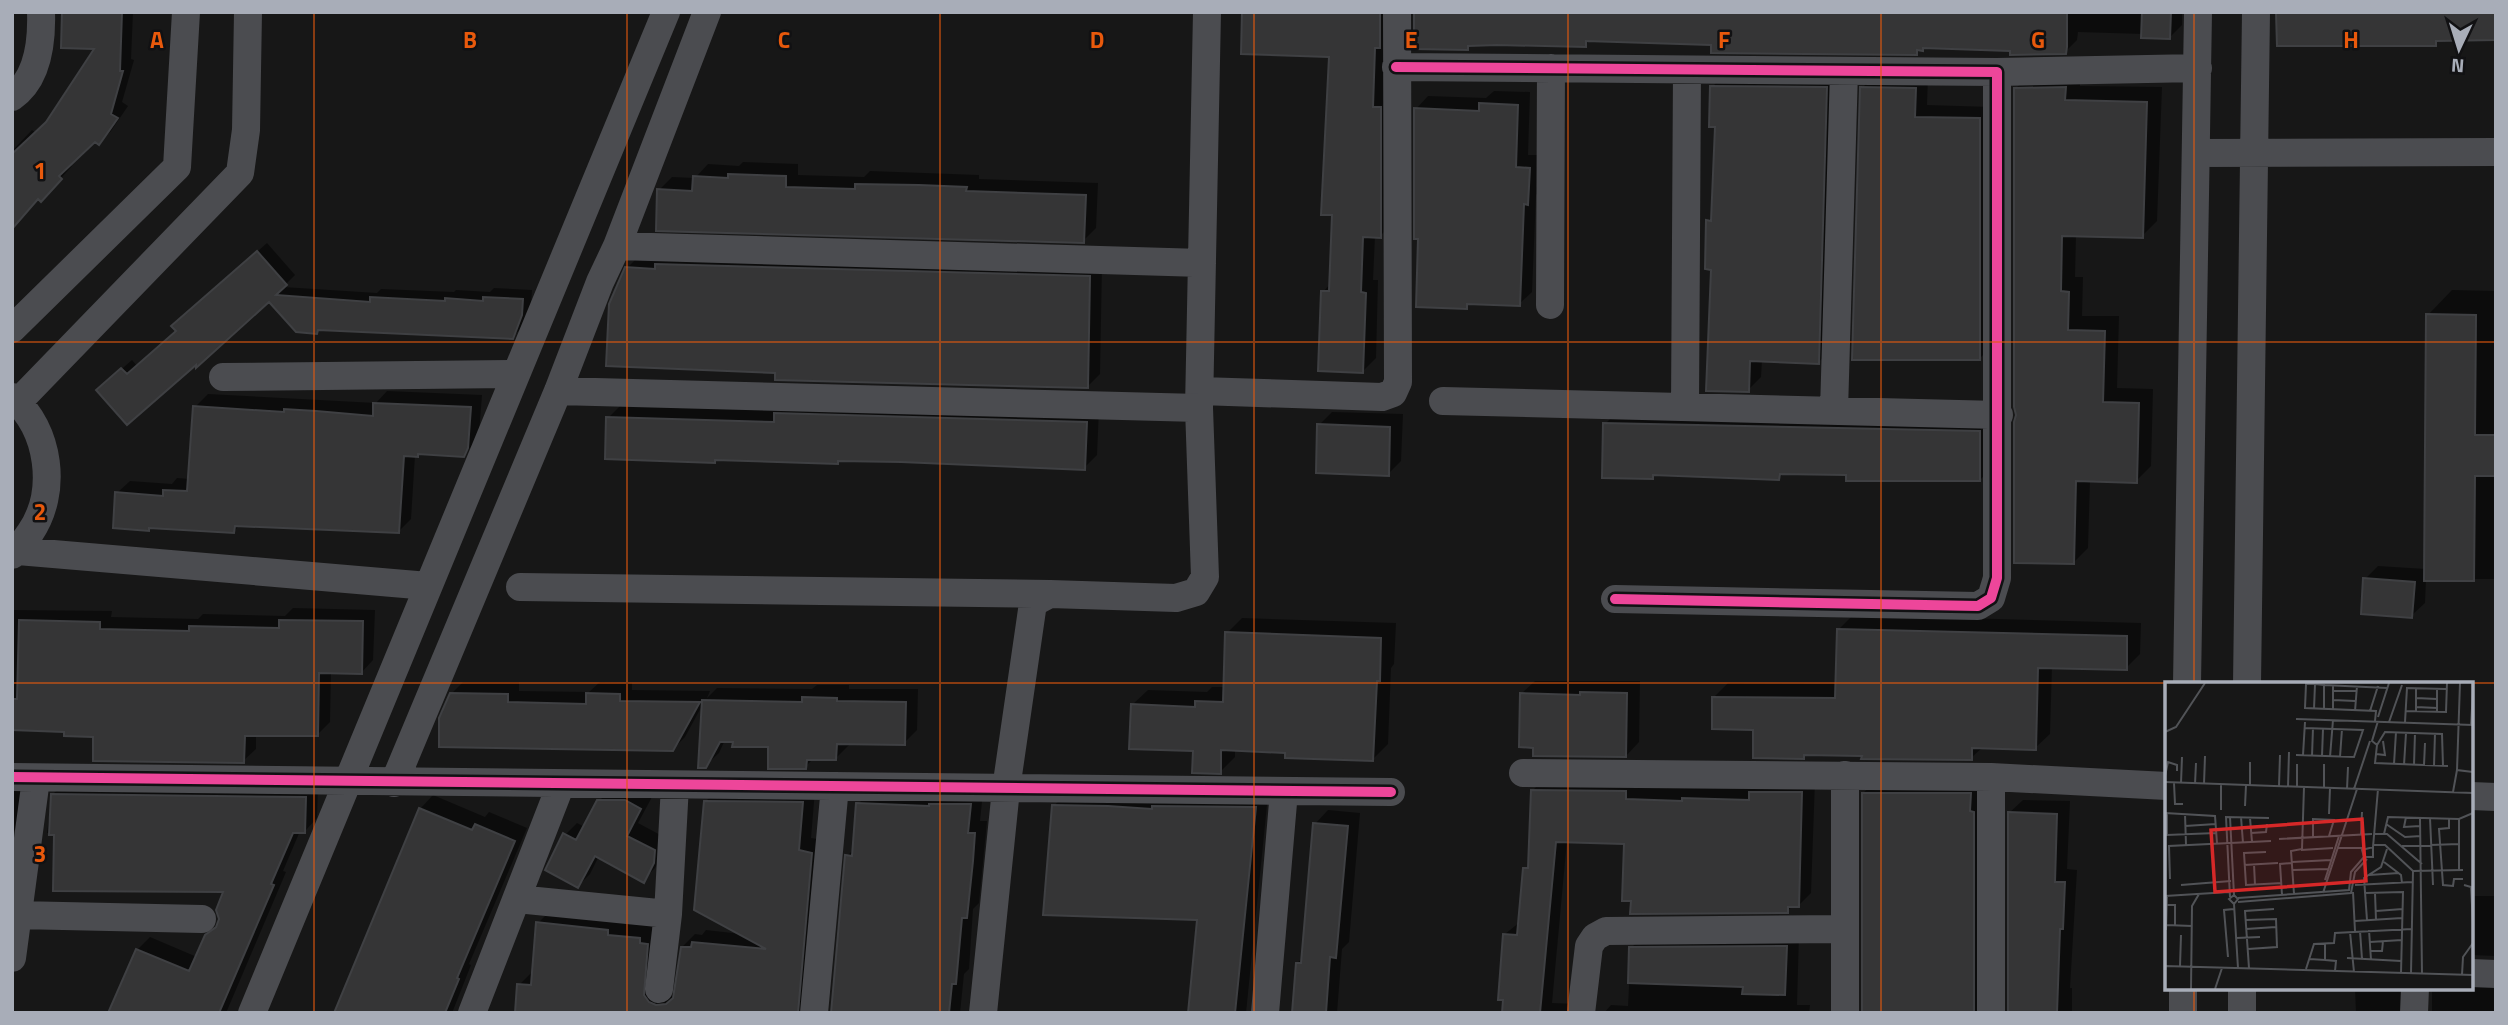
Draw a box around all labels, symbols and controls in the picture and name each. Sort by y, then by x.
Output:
north arrow [2424,14,2494,84]
text: A [150,22,164,57]
text: B [463,22,477,57]
text: C [778,22,790,57]
text: D [1090,22,1104,57]
text: E [1405,22,1417,57]
text: F [1718,22,1730,57]
text: G [2031,22,2045,57]
text: H [2343,22,2359,57]
text: N [2450,52,2465,81]
text: 1 [34,153,46,188]
text: 2 [34,494,46,529]
inset map [2165,682,2473,990]
text: 3 [34,836,46,871]

